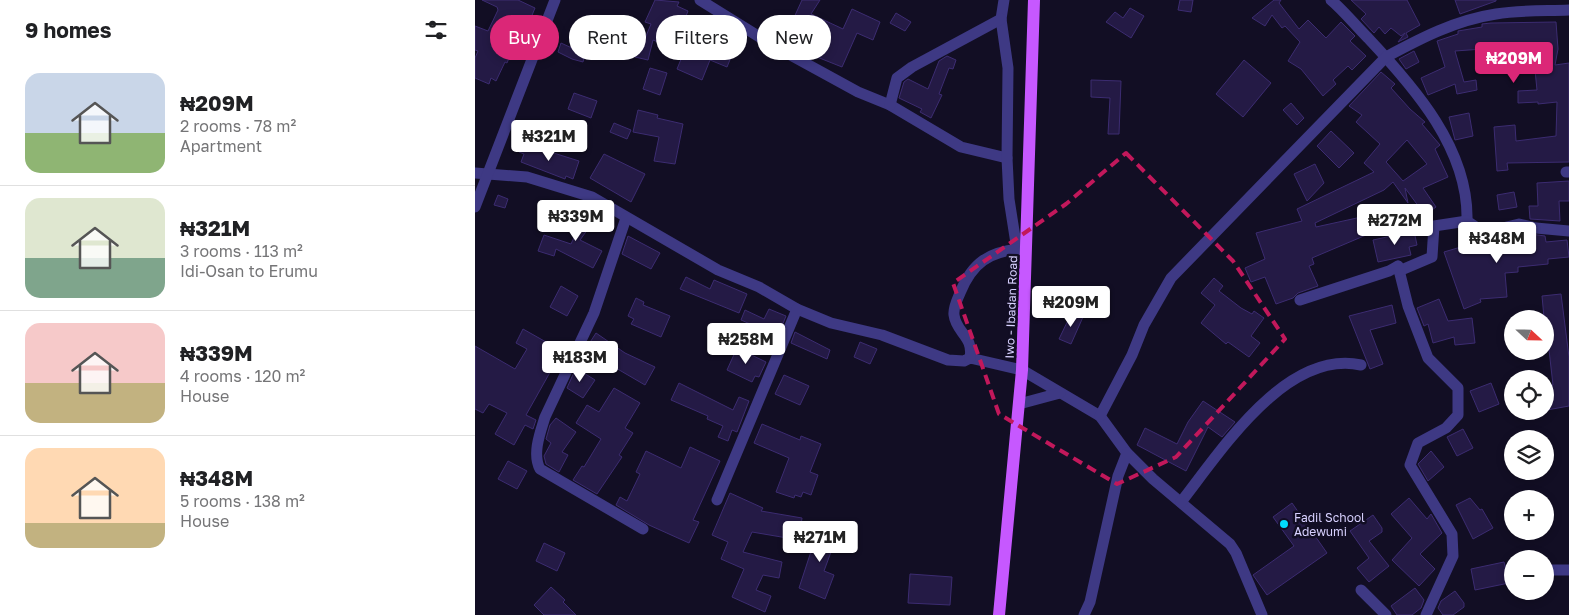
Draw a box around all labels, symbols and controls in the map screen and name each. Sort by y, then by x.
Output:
chip: Buy [490,15,559,60]
chip: Rent [569,15,646,60]
chip: Filters [656,15,747,60]
chip: New [757,15,831,60]
icon: filters [422,16,450,44]
text: 9 homes [25,17,111,43]
pin: ₦209M [1479,42,1549,84]
text: ₦209M [1486,48,1542,68]
text: ₦209M [180,90,254,116]
icon: home [65,93,125,153]
text: 2 rooms · 78 m² [180,116,296,136]
pin: ₦321M [514,120,584,162]
text: ₦321M [522,126,576,146]
text: Apartment [180,136,262,156]
pin: ₦339M [541,200,611,242]
pin: ₦272M [1360,204,1430,246]
text: ₦339M [548,206,604,226]
text: ₦272M [1368,210,1422,230]
text: ₦321M [180,215,250,241]
icon: home [65,218,125,278]
pin: ₦348M [1462,222,1532,264]
text: ₦348M [1469,228,1525,248]
text: 3 rooms · 113 m² [180,241,303,261]
street label: Iwo - Ibadan Road [1002,255,1020,359]
text: Idi-Osan to Erumu [180,261,318,281]
pin: ₦209M [1036,286,1106,328]
text: ₦209M [1043,292,1099,312]
north arrow [1504,310,1554,360]
map controls [1504,310,1554,600]
pin: ₦258M [711,322,781,365]
text: ₦258M [718,329,774,349]
text: ₦339M [180,340,253,366]
pin: ₦183M [545,340,615,383]
icon: home [65,343,125,403]
text: ₦183M [553,347,607,367]
text: 4 rooms · 120 m² [180,366,305,386]
button: locate [1504,370,1554,420]
text: House [180,386,229,406]
button: layers [1504,430,1554,480]
text: ₦348M [180,465,253,491]
icon: home [65,468,125,528]
button: + [1504,490,1554,540]
text: 5 rooms · 138 m² [180,491,305,511]
place label: Fadil School Adewumi [1294,510,1365,539]
text: House [180,511,229,531]
marker: Fadil School Adewumi [1278,518,1290,530]
pin: ₦271M [785,520,855,563]
text: ₦271M [794,527,846,547]
button: − [1504,550,1554,600]

